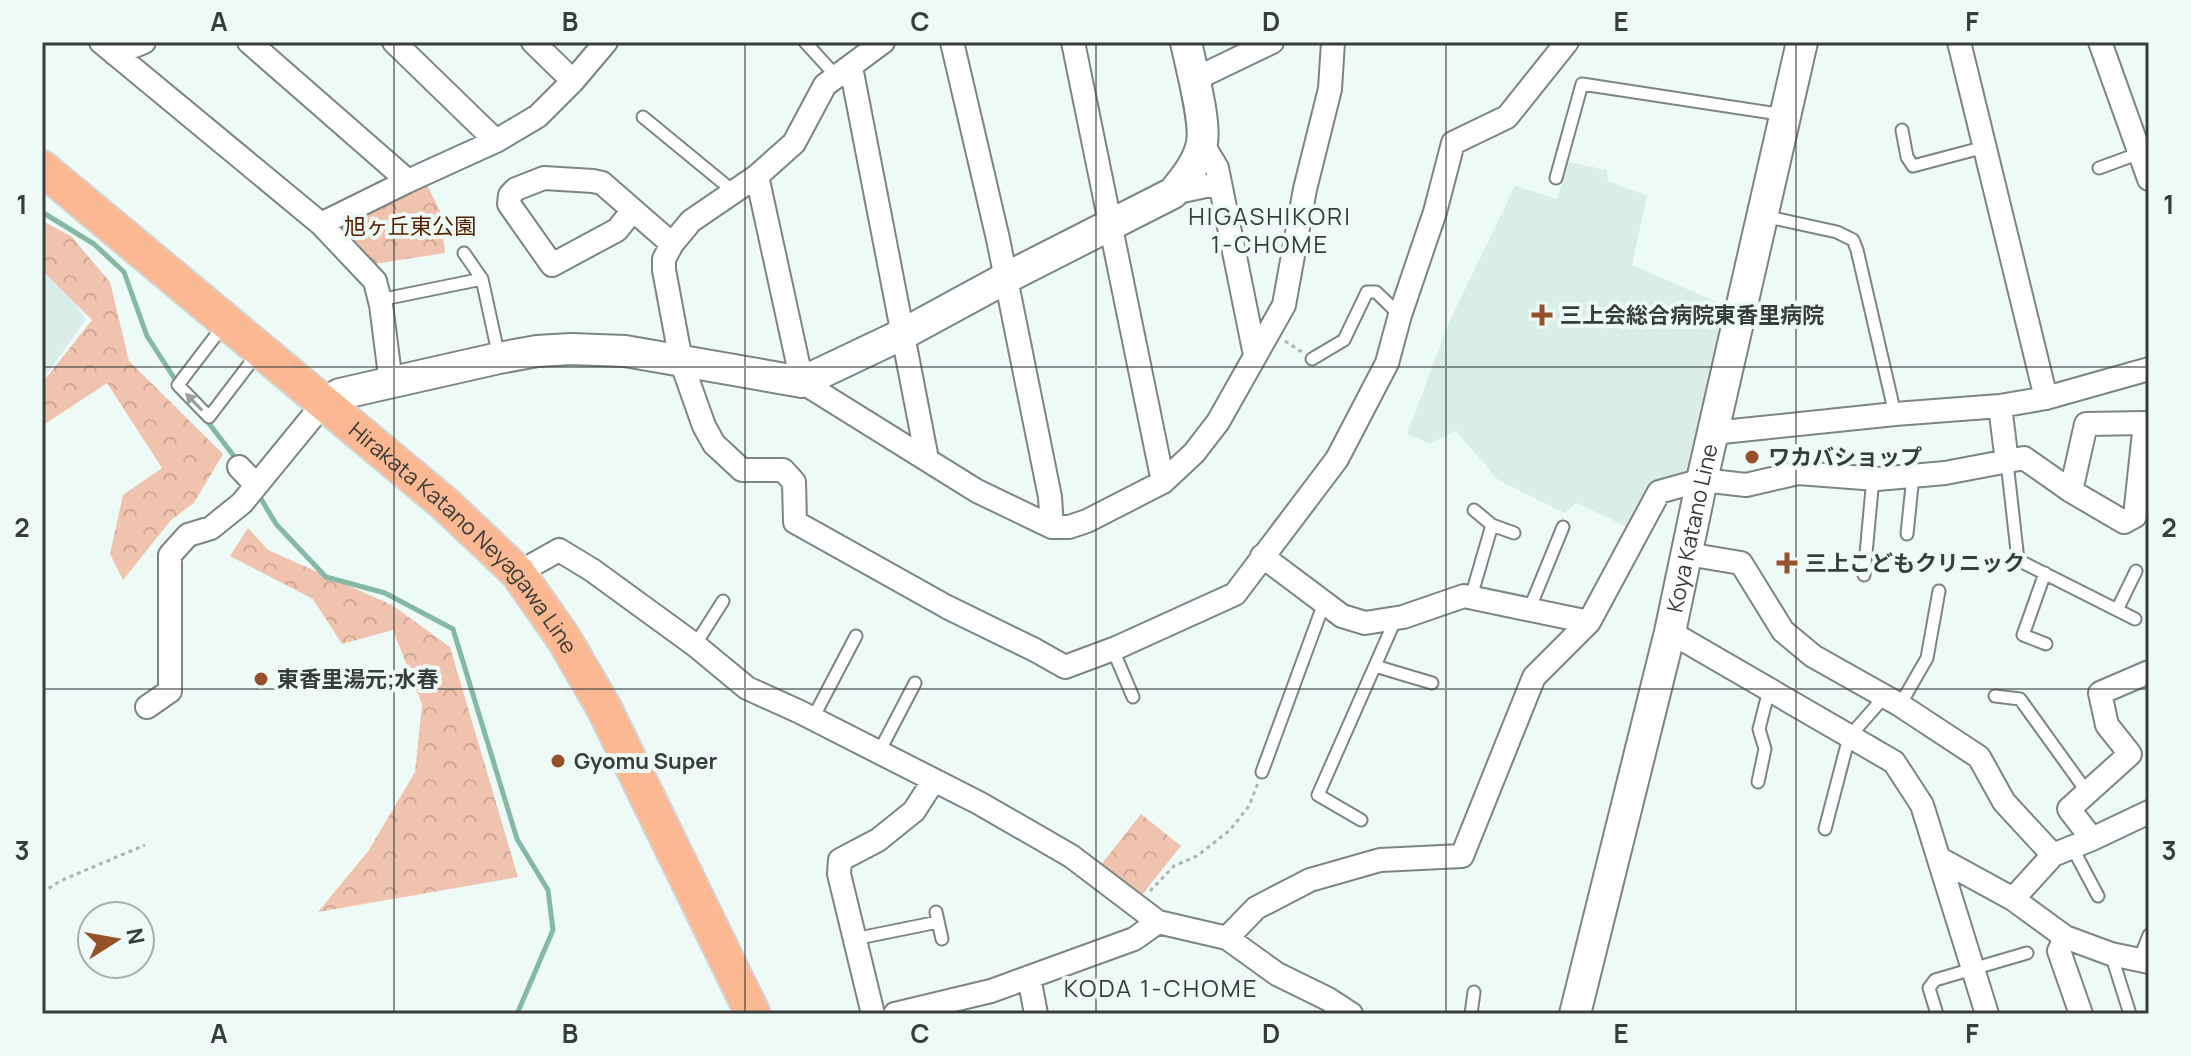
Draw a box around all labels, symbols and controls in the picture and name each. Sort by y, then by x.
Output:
text: A [210,3,228,39]
text: B [562,3,578,39]
text: C [910,3,930,39]
text: D [1262,3,1280,39]
text: E [1613,3,1629,39]
text: F [1965,3,1979,39]
text: 1 [16,186,28,222]
text: 1 [2163,186,2175,222]
district label: HIGASHIKORI 1-CHOME [1188,199,1352,260]
park label: 旭ヶ丘東公園 [344,211,476,241]
place label: 三上会総合病院東香里病院 [1560,300,1824,330]
marker: 三上会総合病院東香里病院 [1531,304,1553,326]
one-way arrow [185,393,204,412]
street label: Hirakata Katano Neyagawa Line [343,415,584,659]
street label: Koya Katano Line [1660,441,1725,615]
place label: ワカバショップ [1768,442,1922,472]
marker: ワカバショップ [1743,448,1761,466]
text: 2 [14,509,30,545]
text: 2 [2161,509,2177,545]
place label: 三上こどもクリニック [1805,548,2025,578]
marker: 三上こどもクリニック [1776,552,1798,574]
place label: 東香里湯元;水春 [277,664,439,694]
marker: 東香里湯元;水春 [252,670,270,688]
place label: Gyomu Super [574,746,718,776]
marker: Gyomu Super [549,752,567,770]
text: 3 [14,832,30,868]
text: 3 [2161,832,2177,868]
north arrow [76,900,156,980]
text: N [119,926,152,947]
district label: KODA 1-CHOME [1064,971,1258,1004]
text: A [210,1015,228,1051]
text: B [562,1015,578,1051]
text: C [910,1015,930,1051]
text: D [1262,1015,1280,1051]
text: E [1613,1015,1629,1051]
text: F [1965,1015,1979,1051]

